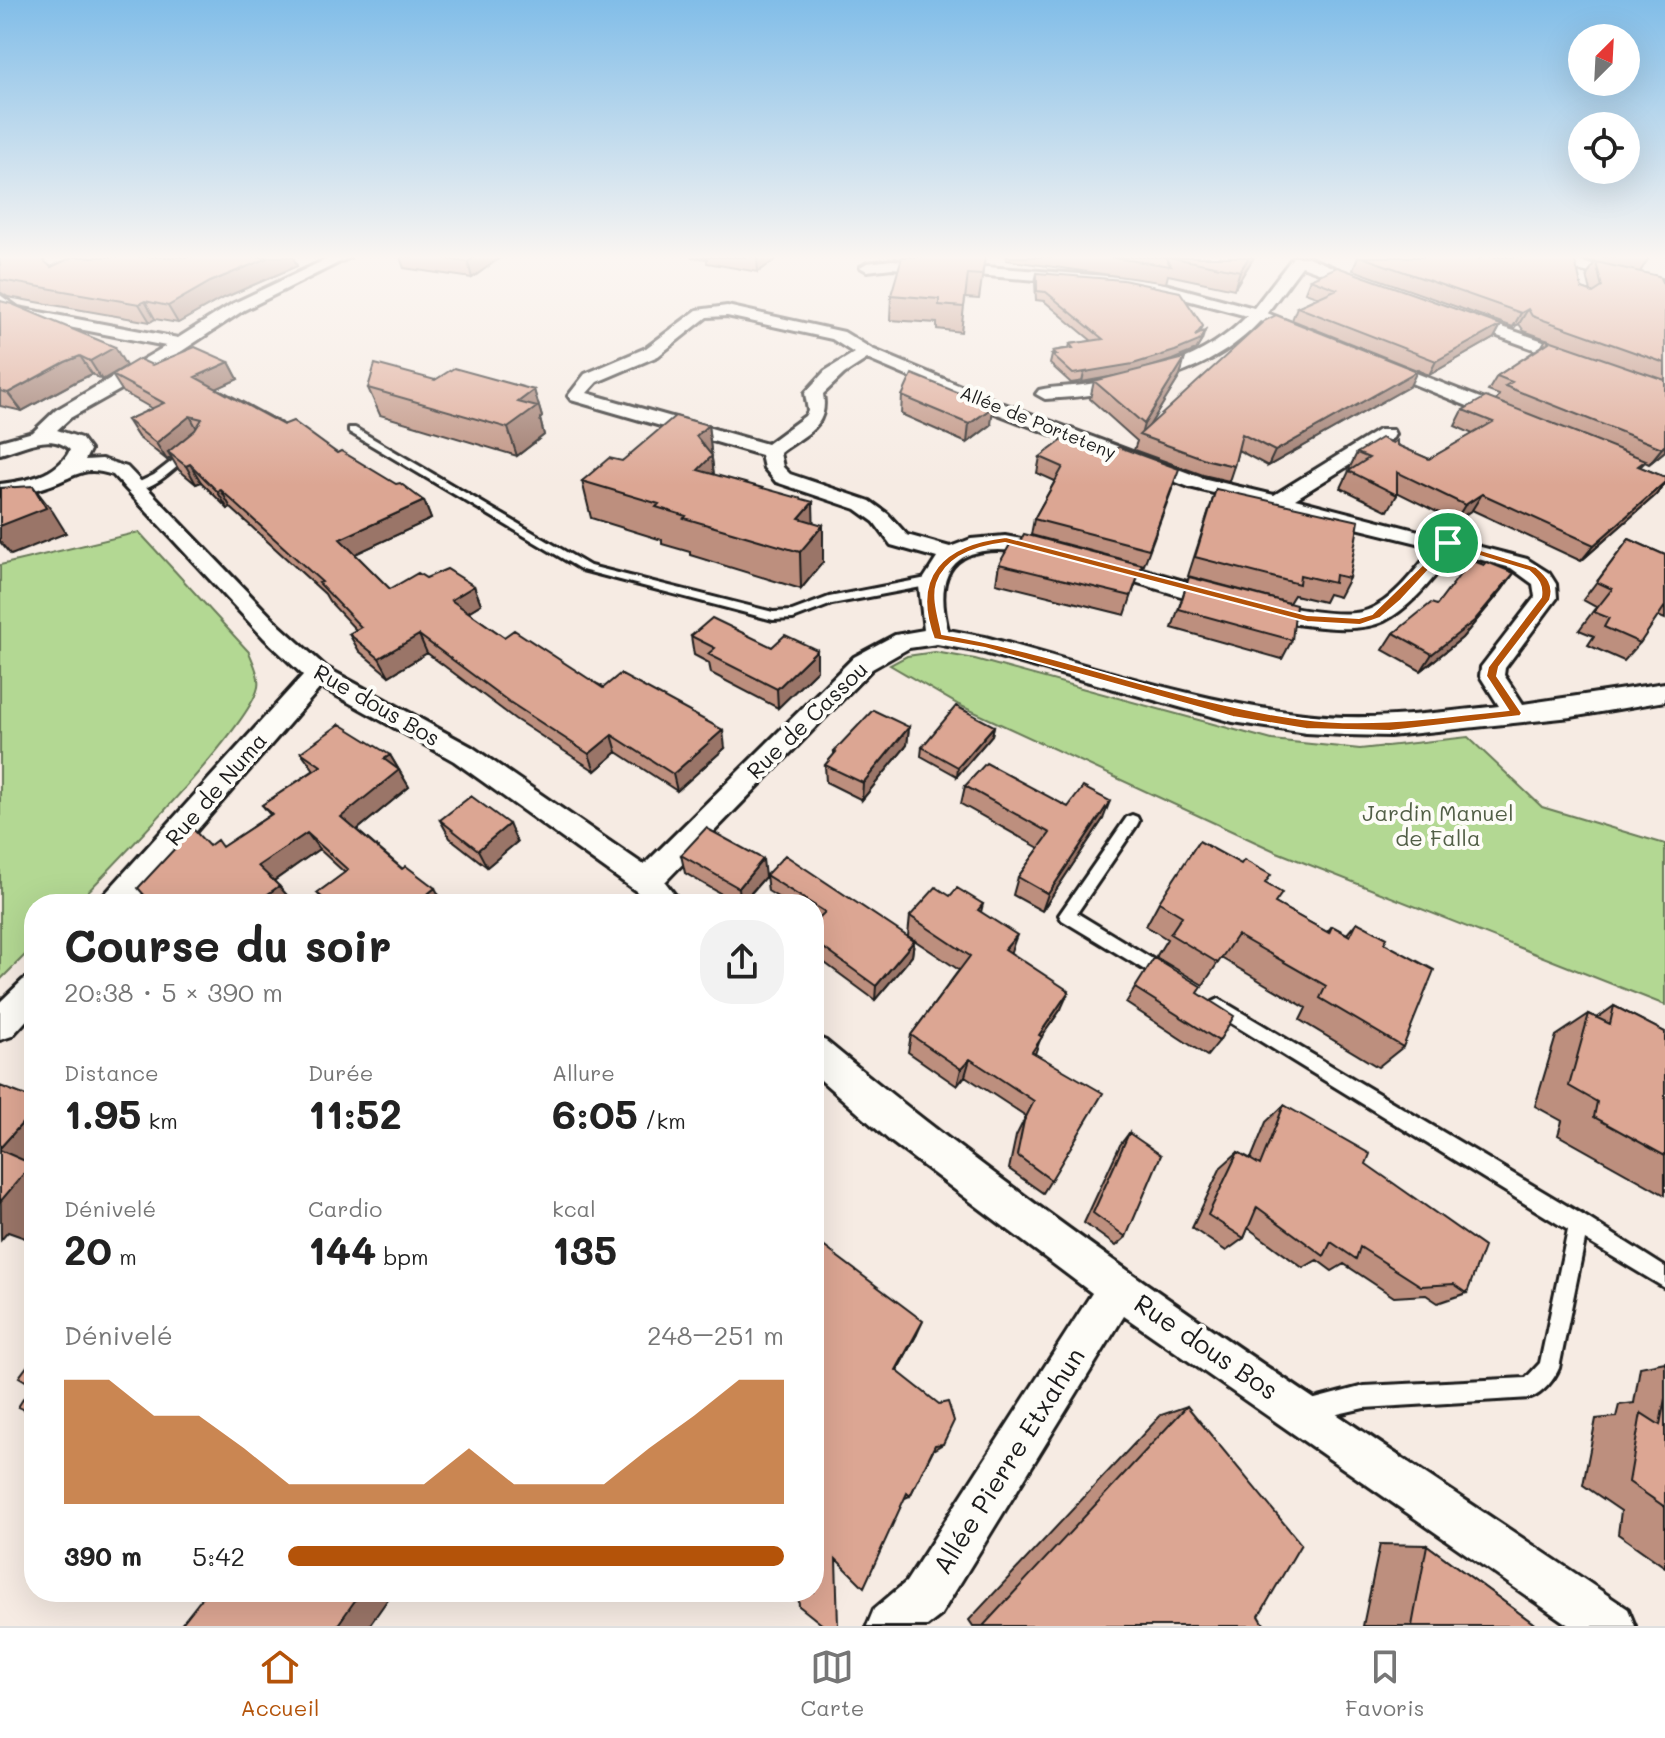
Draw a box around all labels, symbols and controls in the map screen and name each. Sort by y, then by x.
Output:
north arrow [1568,24,1640,96]
map controls [1568,24,1640,184]
button: locate [1568,112,1640,184]
street label: Allée de Porteteny [957,380,1120,464]
pin [1414,509,1482,577]
icon: arrive [1426,521,1470,565]
street label: Rue de Cassou [740,655,873,785]
street label: Rue dous Bos [309,657,446,752]
street label: Rue de Numa [158,726,273,851]
park label: Jardin Manuel de Falla [1362,798,1514,852]
text: Course du soir [64,916,391,973]
button: share [700,920,784,1004]
text: 20:38 · 5 × 390 m [64,975,283,1009]
text: Distance [64,1058,159,1087]
text: Durée [308,1058,373,1087]
text: Allure [552,1058,615,1087]
text: 1.95 [64,1087,141,1139]
text: 11:52 [308,1087,402,1139]
text: 6:05 [552,1087,638,1139]
text: km [141,1106,178,1135]
text: /km [638,1106,686,1135]
text: Dénivelé [64,1194,156,1223]
text: Cardio [308,1194,382,1223]
text: kcal [552,1194,596,1223]
text: 20 [64,1223,112,1275]
text: 144 [308,1223,376,1275]
text: 135 [552,1223,617,1275]
text: m [112,1242,137,1271]
text: bpm [376,1242,429,1271]
street label: Rue dous Bos [1128,1285,1285,1407]
text: Dénivelé [64,1318,173,1352]
text: 248–251 m [647,1318,784,1352]
street label: Allée Pierre Etxahun [925,1341,1092,1580]
text: 390 m [64,1539,142,1573]
text: 5:42 [192,1539,245,1573]
tab: Accueil [241,1645,320,1722]
tab: Carte [801,1645,864,1722]
tab: Favoris [1345,1645,1424,1722]

